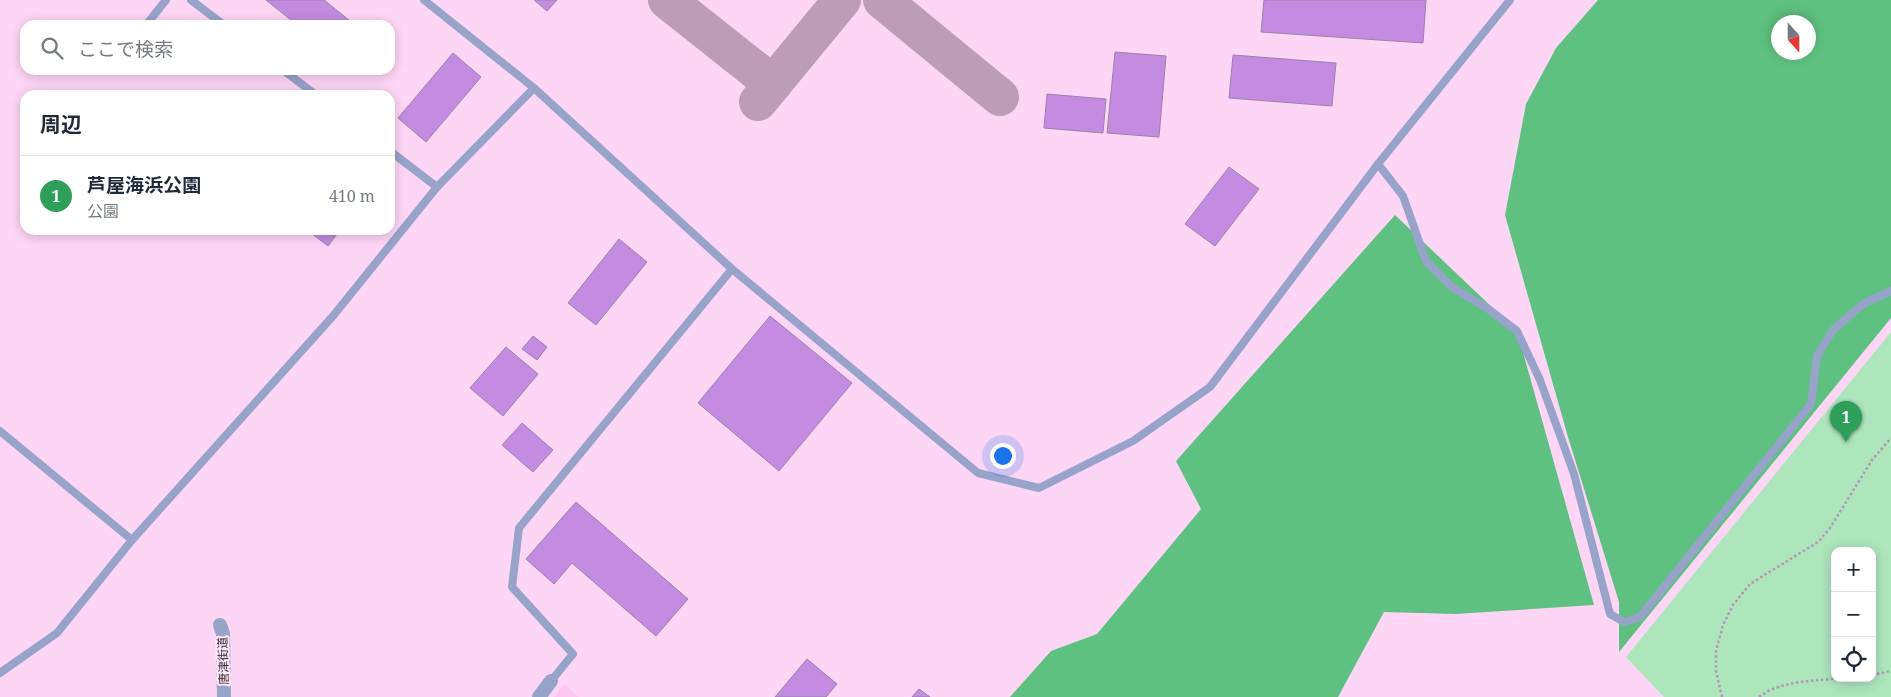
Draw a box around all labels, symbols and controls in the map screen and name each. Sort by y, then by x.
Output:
north arrow [1771,15,1816,60]
search box [20,20,395,75]
icon: search [38,34,66,62]
text: ここで検索 [78,36,173,62]
text: 周辺 [40,110,82,138]
text: 芦屋海浜公園 [87,172,201,198]
text: 1 [51,185,61,207]
text: 410 m [329,185,375,207]
text: 公園 [87,200,119,222]
pin: 1 [1830,401,1862,442]
your location [990,443,1016,469]
map controls [1831,547,1876,682]
button: + [1831,547,1876,592]
button: − [1831,592,1876,637]
street label: 唐津街道 [214,637,232,685]
button: locate [1831,637,1876,682]

